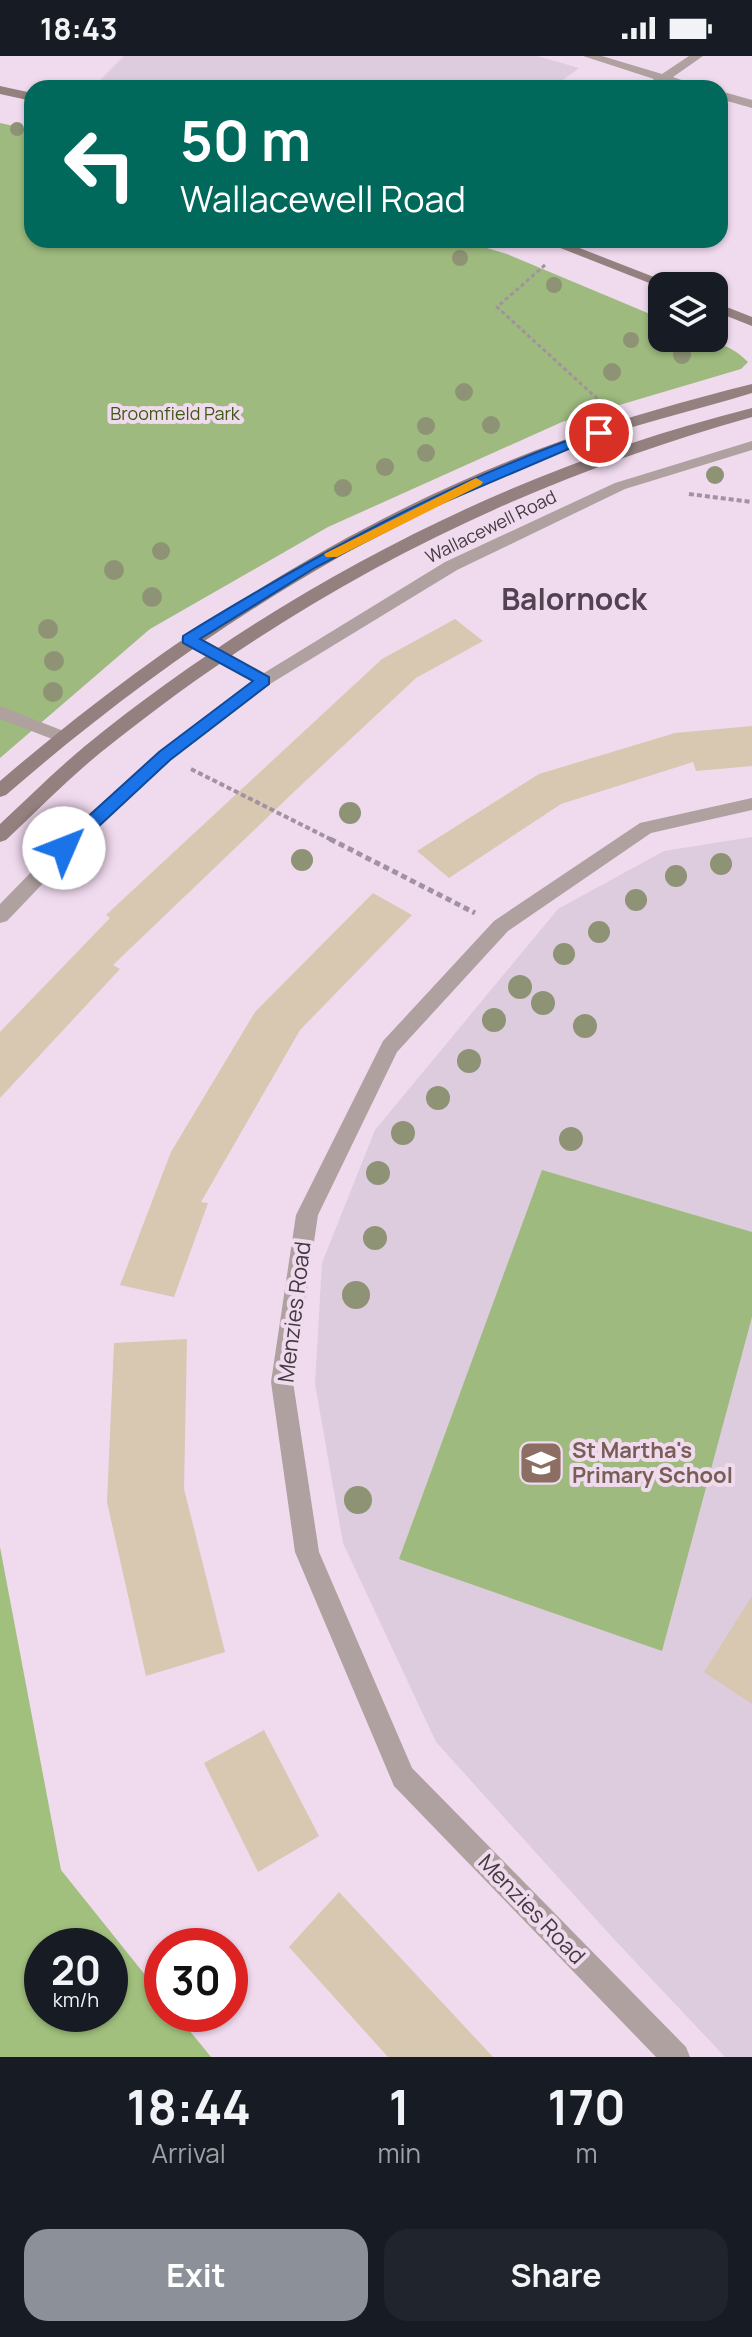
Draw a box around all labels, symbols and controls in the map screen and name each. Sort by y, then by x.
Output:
text: 18:43 [40,8,118,49]
text: 50 m [180,101,311,178]
icon: left [48,112,152,216]
text: Wallacewell Road [180,174,466,223]
map controls [648,272,728,352]
button: layers [648,272,728,352]
pin [565,399,633,467]
park label: Broomfield Park [110,401,241,425]
icon: arrive [577,411,621,455]
street label: Wallacewell Road [421,484,560,568]
district label: Balornock [501,578,648,619]
position arrow [22,806,106,890]
street label: Menzies Road [270,1240,318,1384]
place label: St Martha's Primary School [572,1435,733,1490]
school or university icon: St Martha's Primary School [517,1439,565,1487]
street label: Menzies Road [472,1848,592,1970]
speed limit sign: 30 [144,1928,248,2032]
text: 20 [51,1942,101,1997]
text: km/h [53,1986,99,2013]
text: 18:44 [126,2074,251,2139]
text: 1 [389,2074,410,2139]
text: 170 [547,2074,626,2139]
text: Arrival [152,2135,226,2171]
text: min [377,2135,421,2171]
text: m [575,2135,598,2171]
button: Exit [24,2229,368,2321]
button: Share [384,2229,728,2321]

